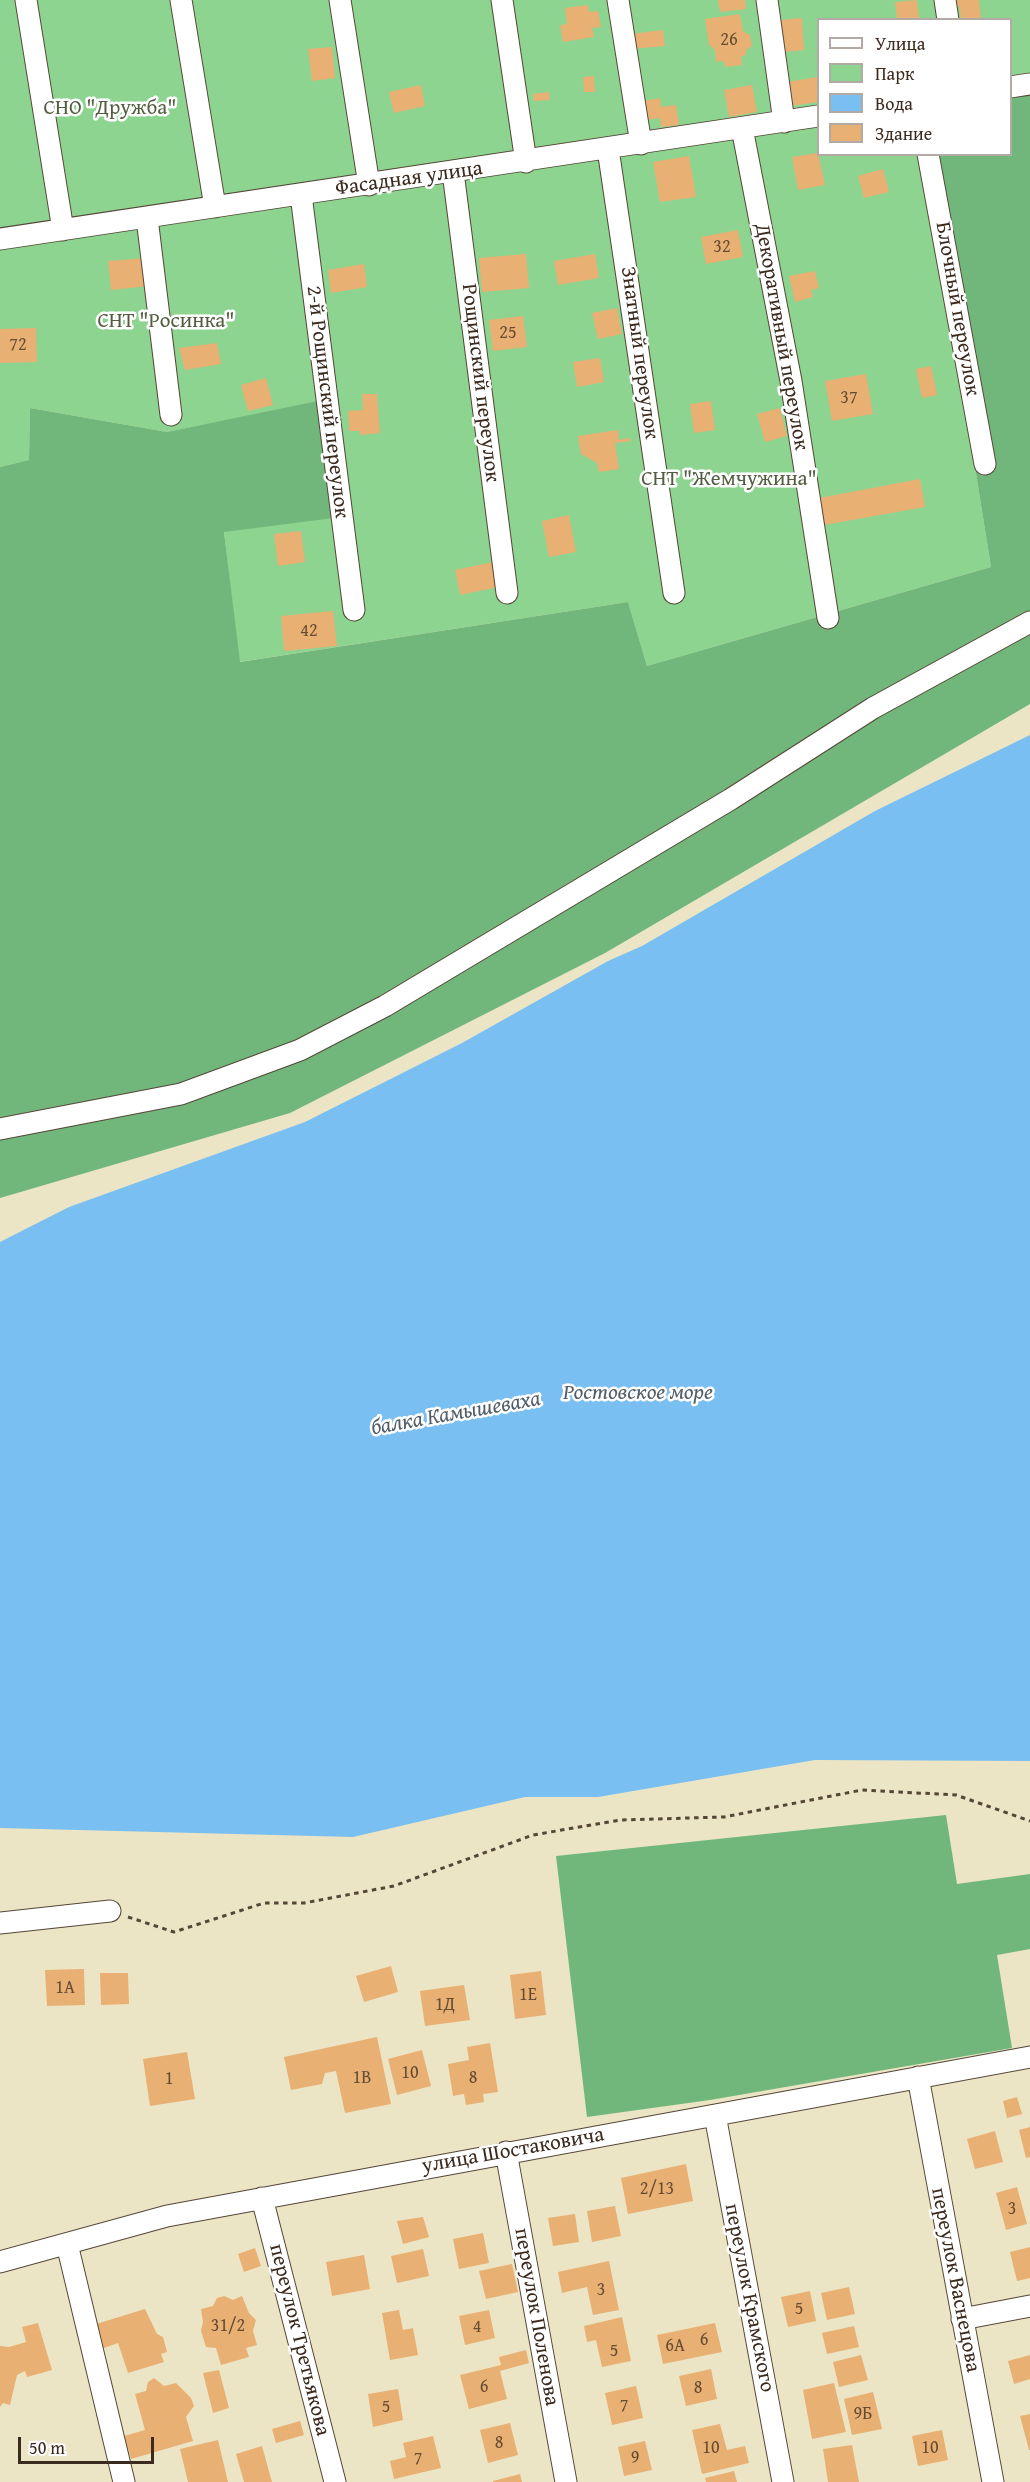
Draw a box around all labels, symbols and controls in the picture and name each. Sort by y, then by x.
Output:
legend [817,18,1012,156]
house number: 26 [720,29,738,51]
text: Улица [875,30,925,57]
text: Парк [875,60,914,87]
text: Вода [875,90,913,117]
park label: СНО "Дружба" [44,96,176,122]
text: Здание [875,120,932,147]
street label: Фасадная улица [334,156,484,202]
street label: Блочный переулок [929,220,985,398]
street label: Декоративный переулок [749,222,813,452]
house number: 32 [713,236,731,258]
street label: Знатный переулок [614,265,664,441]
street label: Рощинский переулок [455,282,505,484]
street label: 2-й Рощинский переулок [300,284,354,520]
park label: СНТ "Росинка" [97,309,235,335]
house number: 25 [499,322,517,344]
house number: 72 [9,334,27,356]
house number: 37 [840,387,858,409]
park label: СНТ "Жемчужина" [641,467,817,493]
house number: 42 [300,620,318,642]
water label: Ростовское море [563,1380,713,1406]
water label: балка Камышеваха [369,1386,543,1442]
house number: 1А [55,1977,75,1999]
house number: 1Е [519,1984,537,2006]
house number: 1Д [435,1994,455,2016]
house number: 10 [401,2062,419,2084]
house number: 1В [353,2067,371,2089]
house number: 8 [469,2067,477,2089]
house number: 1 [165,2068,173,2090]
street label: улица Шостаковича [420,2123,606,2179]
house number: 2/13 [640,2178,674,2200]
street label: переулок Васнецова [925,2186,985,2374]
house number: 3 [1008,2198,1016,2220]
street label: переулок Крамского [718,2202,780,2394]
street label: переулок Поленова [508,2226,564,2408]
street label: переулок Третьякова [263,2241,335,2439]
house number: 3 [597,2279,605,2301]
house number: 5 [795,2298,803,2320]
house number: 31/2 [211,2315,245,2337]
house number: 4 [473,2316,481,2338]
house number: 6 [700,2329,708,2351]
house number: 6А [665,2335,685,2357]
house number: 5 [610,2340,618,2362]
house number: 6 [480,2376,488,2398]
house number: 8 [694,2377,702,2399]
house number: 7 [620,2395,628,2417]
house number: 5 [382,2396,390,2418]
house number: 9Б [854,2403,872,2425]
scale bar [21,2425,158,2463]
house number: 8 [495,2432,503,2454]
text: 50 m [29,2434,65,2461]
house number: 10 [702,2437,720,2459]
house number: 10 [921,2437,939,2459]
house number: 9 [631,2447,639,2469]
house number: 7 [414,2448,422,2470]

